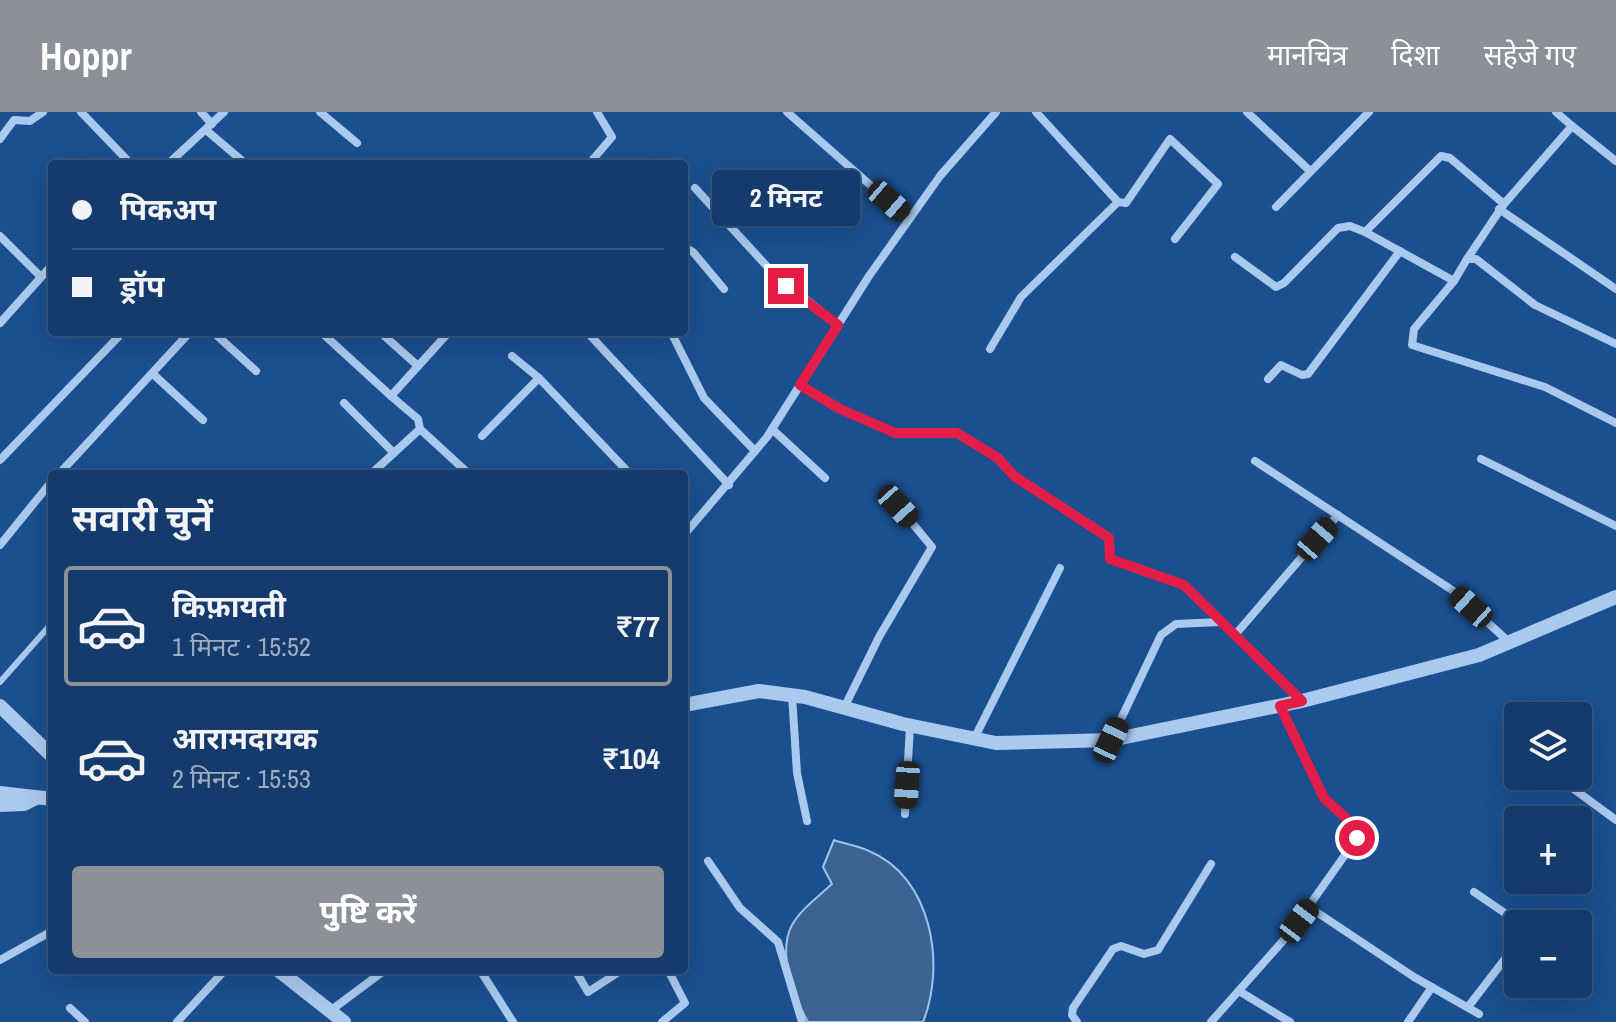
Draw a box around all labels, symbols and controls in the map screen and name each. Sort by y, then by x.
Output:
text: Hoppr [40,31,132,82]
text: मानचित्र [1267,36,1347,74]
text: दिशा [1391,36,1440,74]
text: सहेजे गए [1484,36,1576,74]
callout: 2 मिनट [712,170,860,226]
car [863,176,915,226]
text: 2 मिनट [750,180,822,215]
text: पिकअप [120,189,216,229]
text: ड्रॉप [120,266,164,306]
route end [768,268,804,304]
car [873,480,923,532]
text: सवारी चुनें [72,494,213,542]
car [1292,513,1342,565]
car [1445,582,1497,632]
text: किफ़ायती [172,586,286,626]
icon: car [76,590,148,662]
text: ₹77 [615,606,660,646]
text: 1 मिनट · 15:52 [172,629,311,664]
map controls [1504,702,1592,998]
button: layers [1504,702,1592,790]
car [1090,713,1132,767]
text: आरामदायक [172,718,318,758]
icon: car [76,722,148,794]
text: ₹104 [602,738,660,778]
car [893,760,921,810]
text: 2 मिनट · 15:53 [172,761,311,796]
button: + [1504,806,1592,894]
route start [1339,820,1375,856]
button: पुष्टि करें [72,866,664,958]
car [1275,895,1323,947]
button: − [1504,910,1592,998]

